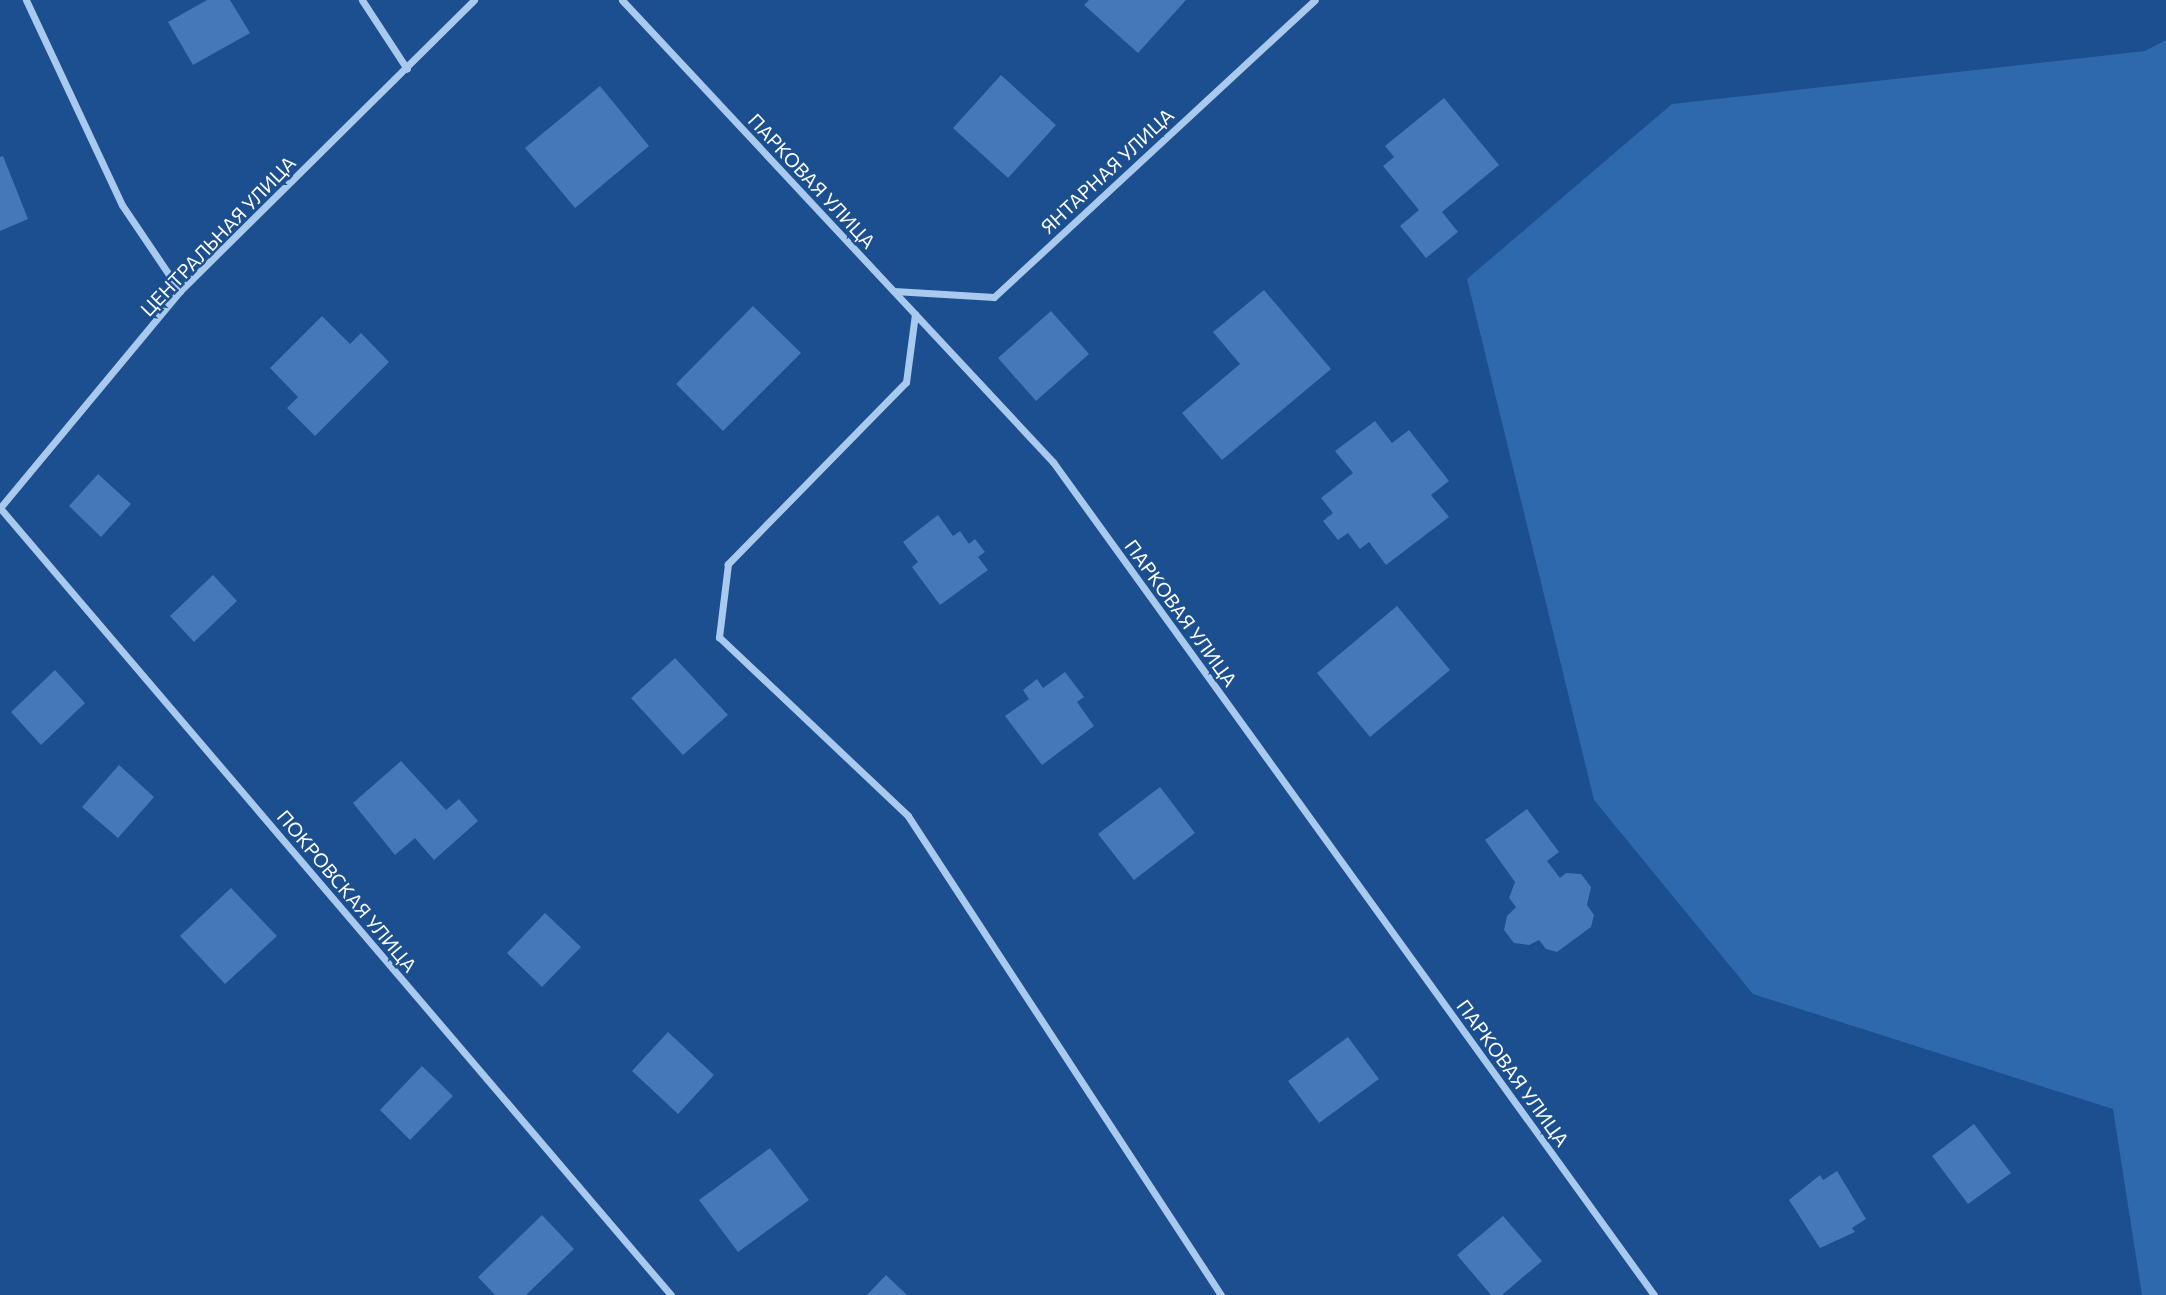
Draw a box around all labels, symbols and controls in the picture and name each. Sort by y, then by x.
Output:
street label: ЯНТАРНАЯ УЛИЦА [1036,103,1178,239]
street label: ПАРКОВАЯ УЛИЦА [744,109,880,253]
street label: ЦЕНТРАЛЬНАЯ УЛИЦА [136,151,300,321]
street label: ПАРКОВАЯ УЛИЦА [1120,535,1242,691]
street label: ПОКРОВСКАЯ УЛИЦА [272,805,422,977]
street label: ПАРКОВАЯ УЛИЦА [1452,995,1574,1151]

